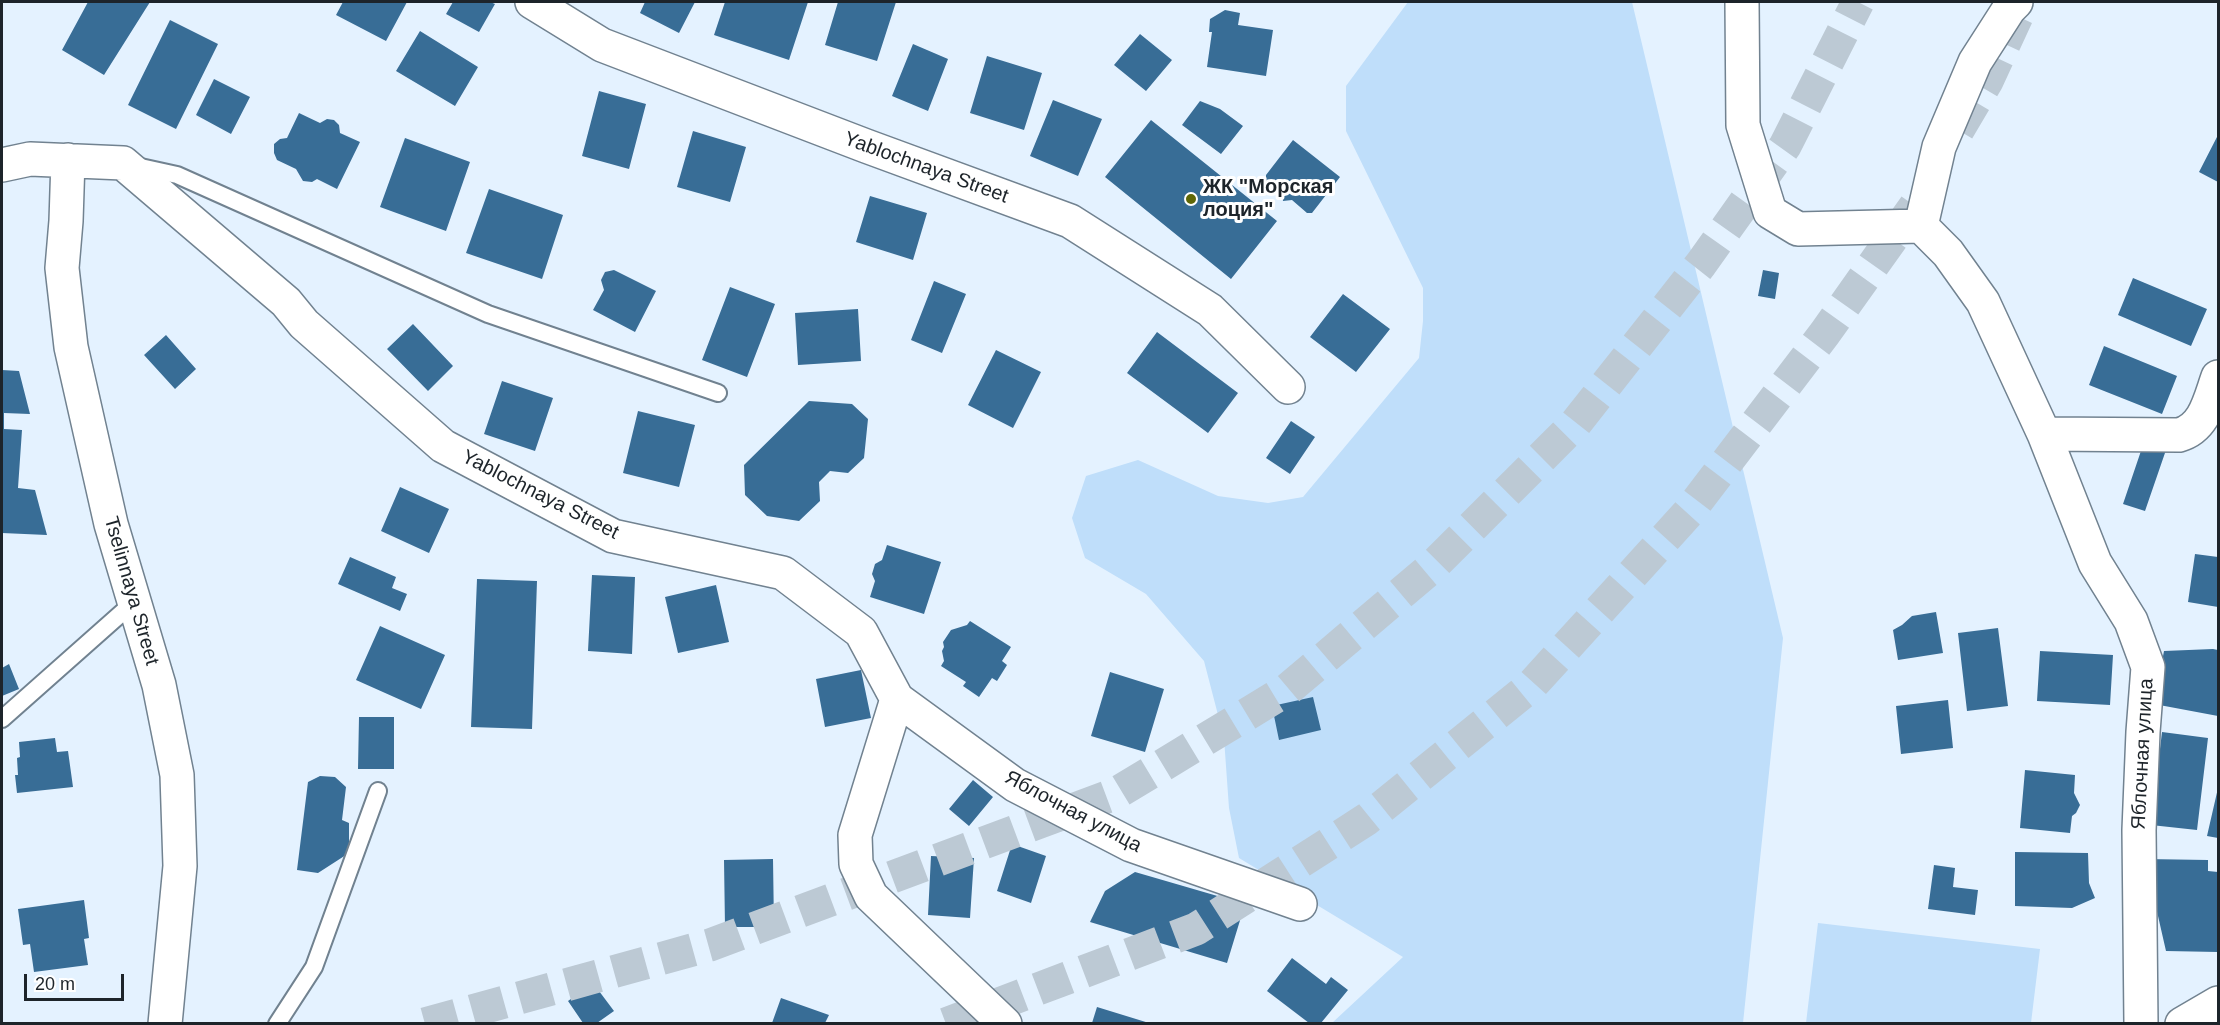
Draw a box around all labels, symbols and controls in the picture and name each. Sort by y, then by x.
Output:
street label: Yablochnaya Street [841,127,1011,209]
place label: ЖК "Морская лоция" [1203,175,1333,222]
marker: ЖК "Морская лоция" [1184,192,1198,206]
street label: Yablochnaya Street [457,445,623,545]
street label: Tselinnaya Street [98,514,164,668]
street label: Яблочная улица [2127,678,2159,830]
street label: Яблочная улица [1000,766,1146,858]
scale bar [27,962,128,1000]
text: 20 m [35,974,75,994]

